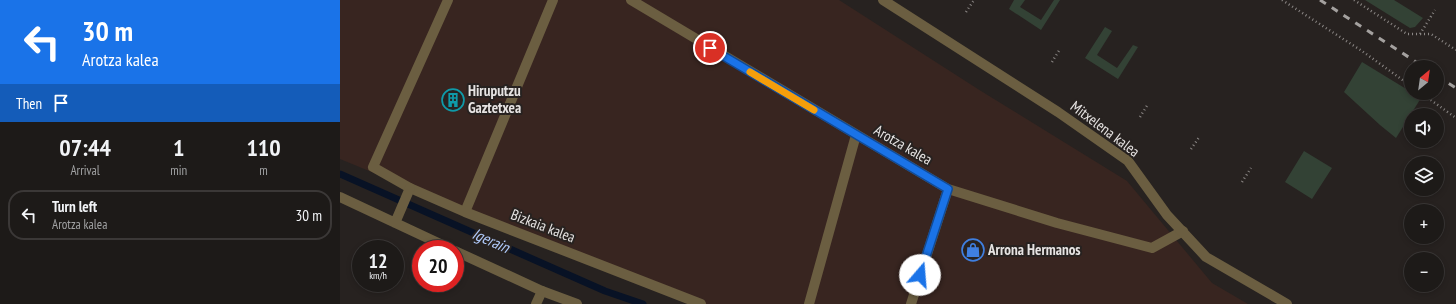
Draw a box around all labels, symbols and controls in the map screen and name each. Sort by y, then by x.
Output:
text: 30 m [82,12,133,49]
icon: left [16,16,68,68]
pin [693,31,727,65]
icon: arrive [699,37,721,59]
text: Arotza kalea [82,48,159,71]
north arrow [1404,60,1444,100]
map controls [1404,60,1444,292]
place label: Hiruputzu Gaztetxea [468,81,521,117]
building icon: Hiruputzu Gaztetxea [440,87,466,113]
icon: arrive [50,92,72,114]
text: Then [16,94,42,113]
street label: Mitxelena kalea [1067,96,1144,161]
button: sound [1404,108,1444,148]
street label: Arotza kalea [871,120,936,169]
text: 07:44 [59,132,111,163]
text: 1 [173,132,184,163]
text: 110 [246,132,281,163]
button: layers [1404,156,1444,196]
text: Arrival [70,162,100,179]
text: min [170,162,187,179]
text: m [259,162,268,179]
text: Turn left [52,197,97,216]
icon: left [18,204,40,226]
button: + [1404,204,1444,244]
street label: Bizkaia kalea [508,205,578,246]
text: 30 m [296,206,322,225]
text: Arotza kalea [52,216,107,233]
water label: Igerain [469,223,514,257]
shop icon: Arrona Hermanos [960,237,986,263]
speed limit sign: 20 [412,240,464,292]
place label: Arrona Hermanos [987,240,1081,259]
text: 12 [368,248,388,274]
button: − [1404,252,1444,292]
position arrow [899,254,941,296]
text: km/h [369,269,387,282]

